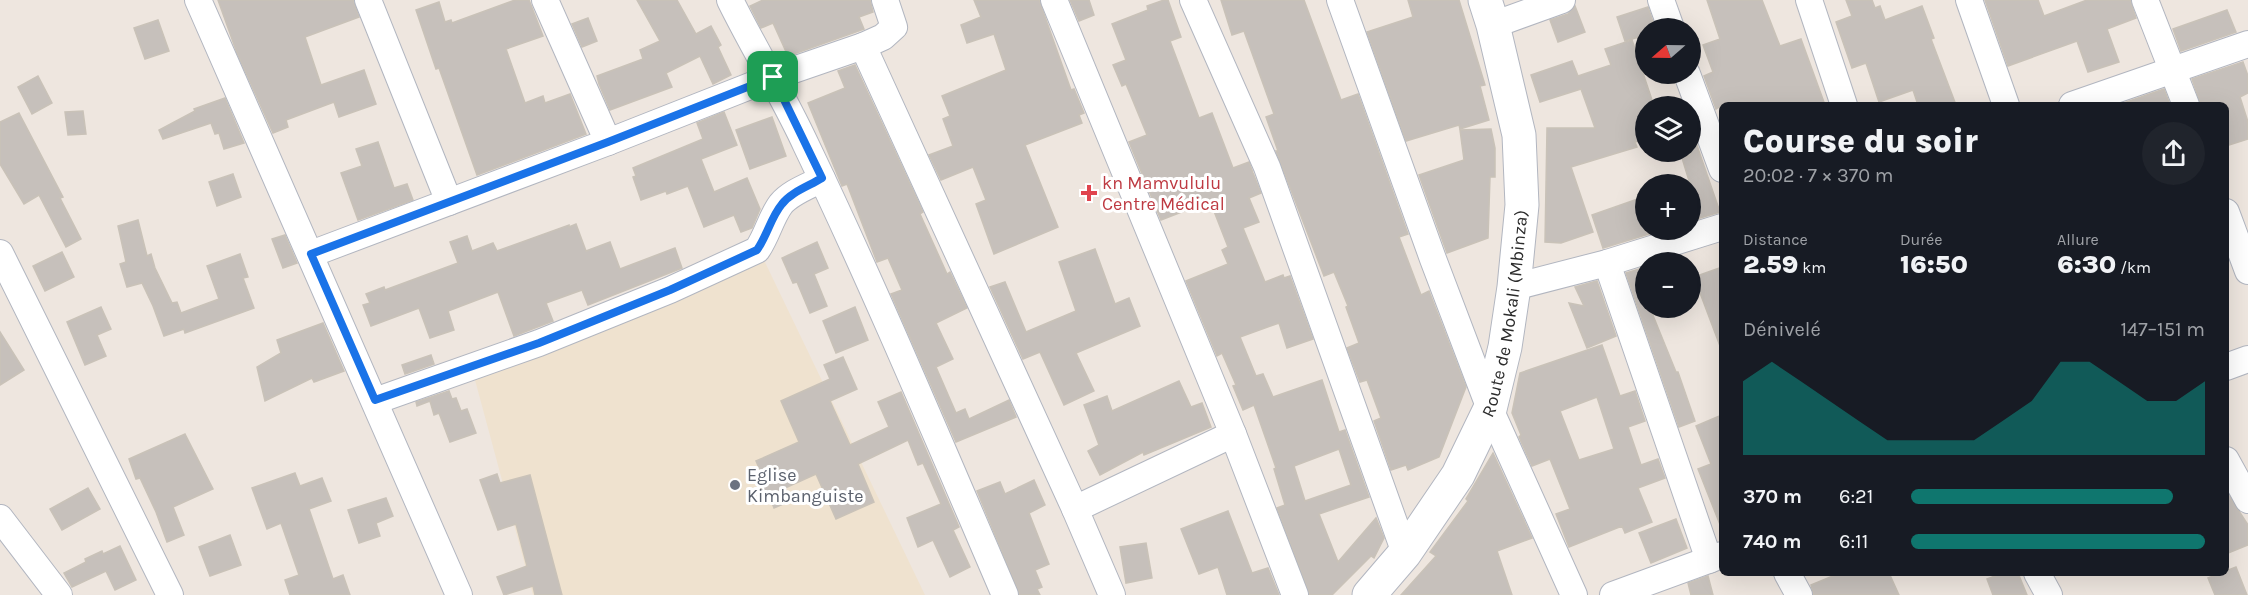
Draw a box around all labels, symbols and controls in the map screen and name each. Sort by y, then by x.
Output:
north arrow [1635,18,1701,84]
map controls [1635,18,1701,318]
pin [747,51,798,102]
icon: arrive [756,60,789,93]
button: layers [1635,96,1701,162]
text: Course du soir [1743,122,1978,160]
button: share [2142,122,2205,185]
text: 20:02 · 7 × 370 m [1743,164,1894,187]
place label: kn Mamvululu Centre Médical [1102,172,1225,215]
button: + [1635,174,1701,240]
marker: kn Mamvululu Centre Médical [1080,184,1098,202]
street label: Route de Mokali (Mbinza) [1477,209,1532,421]
text: Distance [1743,230,1808,249]
text: Durée [1900,230,1942,249]
text: Allure [2057,230,2099,249]
text: 2.59 [1743,249,1798,280]
text: 16:50 [1900,249,1968,280]
text: 6:30 [2057,249,2116,280]
button: − [1635,252,1701,318]
text: km [1798,258,1826,277]
text: /km [2116,258,2151,277]
text: Dénivelé [1743,318,1821,341]
text: 147–151 m [2120,318,2205,341]
place label: Eglise Kimbanguiste [747,464,863,507]
marker: Eglise Kimbanguiste [728,478,742,492]
text: 370 m [1743,485,1802,508]
text: 6:21 [1839,485,1873,508]
text: 740 m [1743,530,1802,553]
text: 6:11 [1839,530,1868,553]

